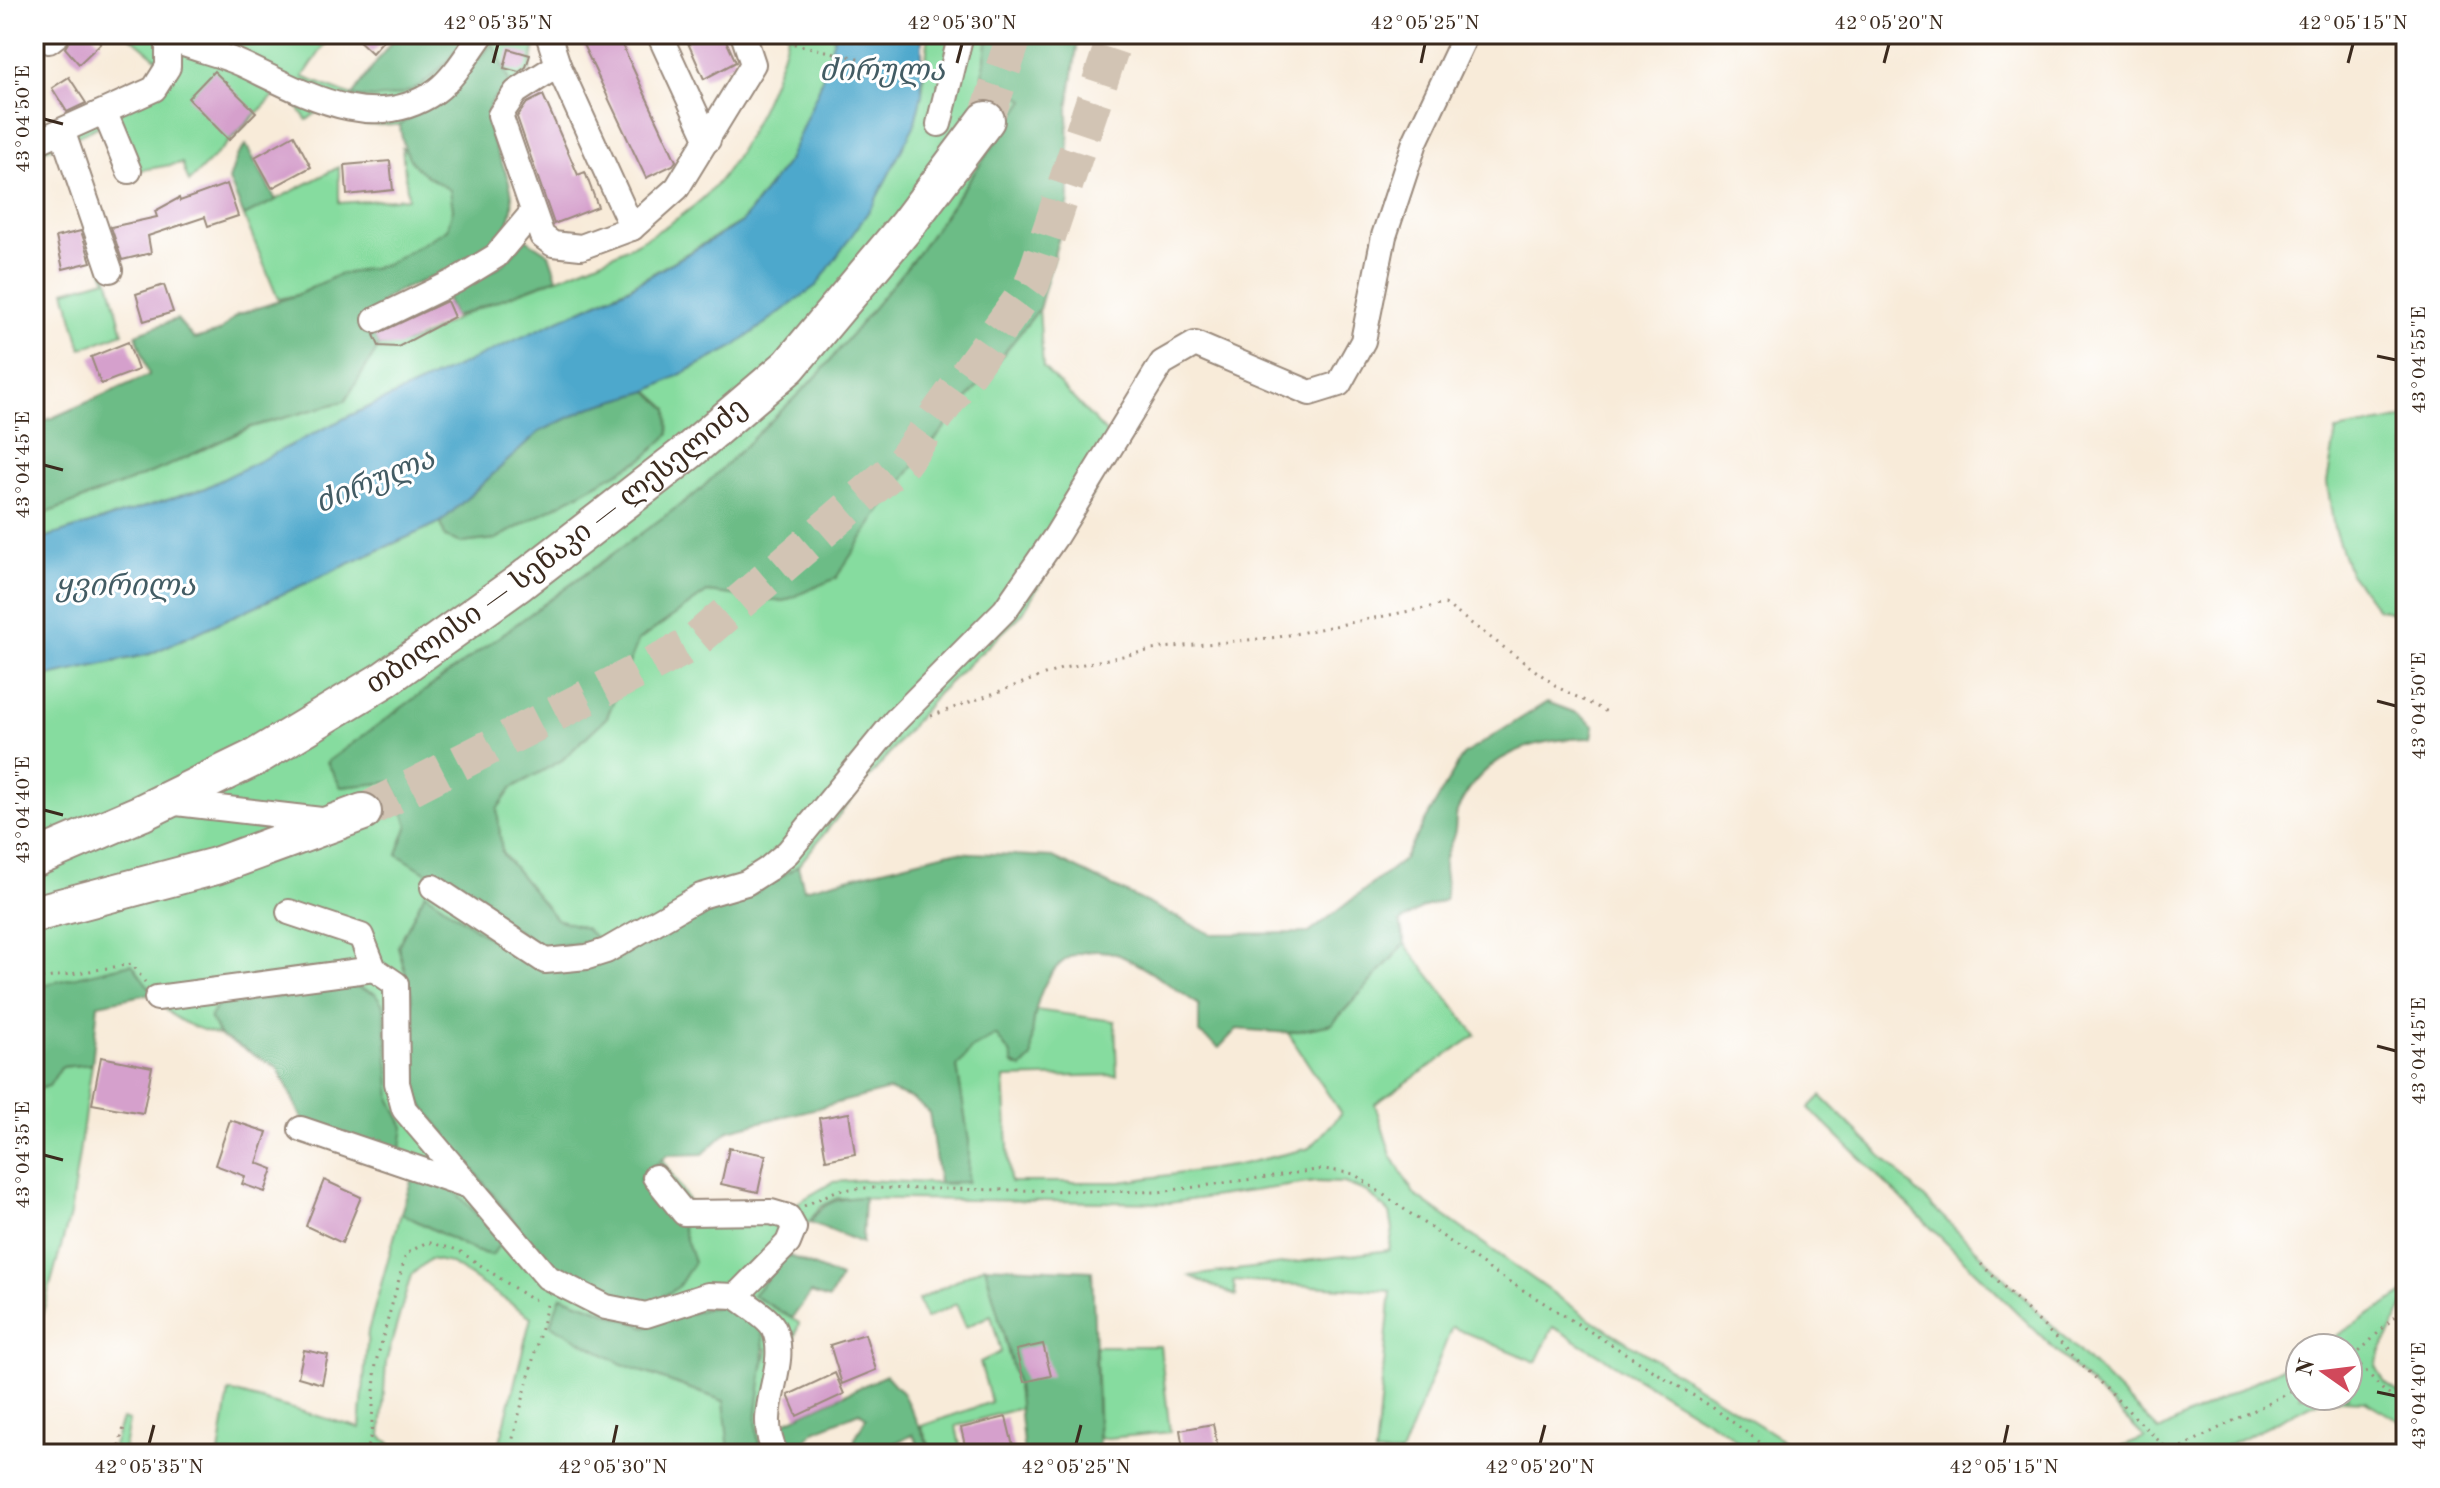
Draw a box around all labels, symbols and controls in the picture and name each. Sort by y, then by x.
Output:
text: 42°05'35"N [443,14,553,34]
text: 42°05'30"N [907,14,1017,34]
text: 42°05'25"N [1370,14,1480,34]
text: 42°05'20"N [1834,14,1944,34]
text: 42°05'15"N [2298,14,2408,34]
water label: ძირულა [819,56,946,88]
text: 43°04'50"E [14,65,34,173]
text: 43°04'55"E [2410,306,2430,414]
street label: თბილისი — სენაკი — ლესელიძე [362,394,753,700]
text: 43°04'45"E [14,411,34,519]
water label: ძირულა [311,443,440,520]
water label: ყვირილა [55,571,196,603]
text: 43°04'50"E [2410,652,2430,760]
text: 43°04'40"E [14,756,34,864]
text: 43°04'45"E [2410,997,2430,1105]
text: 43°04'35"E [14,1101,34,1209]
north arrow [2284,1332,2364,1412]
text: 43°04'40"E [2410,1342,2430,1450]
text: N [2294,1357,2319,1378]
text: 42°05'35"N [94,1458,204,1478]
text: 42°05'30"N [558,1458,668,1478]
text: 42°05'25"N [1021,1458,1131,1478]
text: 42°05'20"N [1485,1458,1595,1478]
text: 42°05'15"N [1949,1458,2059,1478]

